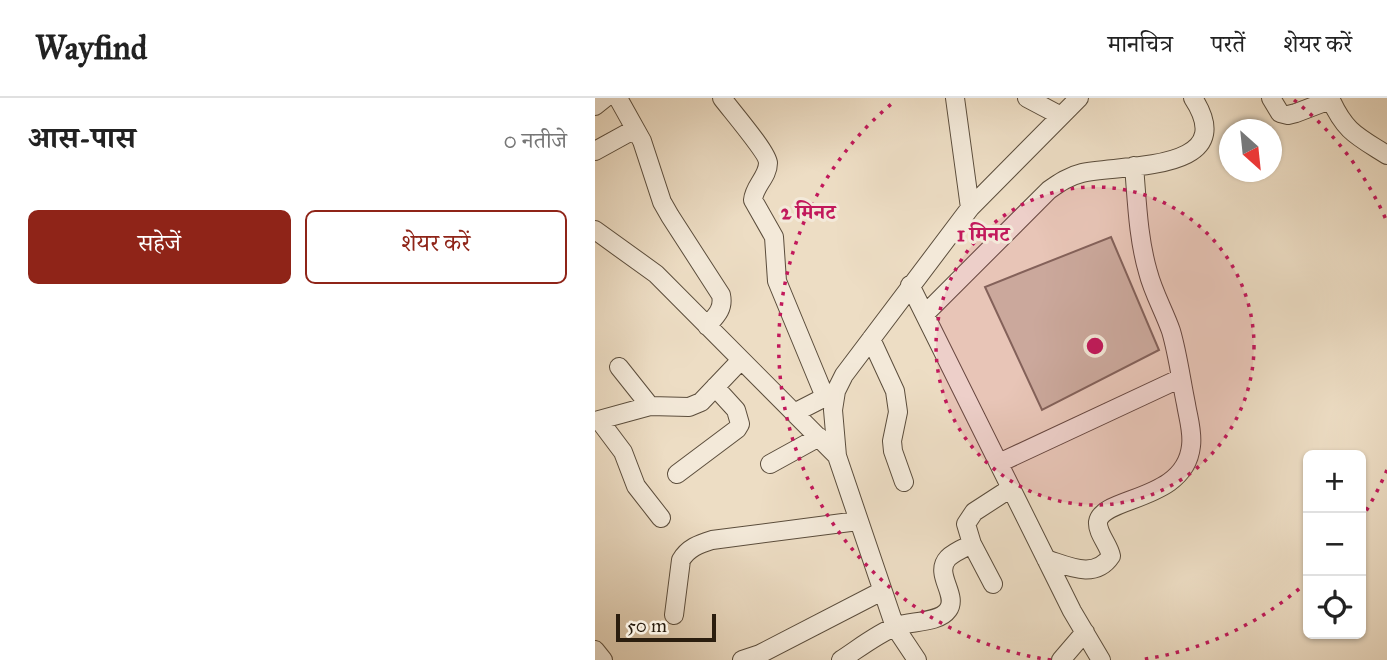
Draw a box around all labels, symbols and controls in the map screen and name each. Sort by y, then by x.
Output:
text: Wayfind [35,28,147,68]
text: मानचित्र [1108,29,1173,59]
text: परतें [1211,29,1245,59]
text: शेयर करें [1283,29,1352,59]
north arrow [1219,119,1282,182]
text: आस-पास [28,120,136,156]
text: 0 नतीजे [503,126,567,154]
text: 2 मिनट [781,199,837,225]
button: सहेजें [28,210,291,284]
button: शेयर करें [305,210,567,284]
text: 1 मिनट [957,221,1011,247]
centre of rings [1083,334,1107,358]
map controls [1303,450,1366,639]
button: + [1303,450,1366,513]
button: − [1303,513,1366,576]
button: locate [1303,576,1366,639]
scale bar [616,611,716,643]
text: 50 m [627,614,667,637]

